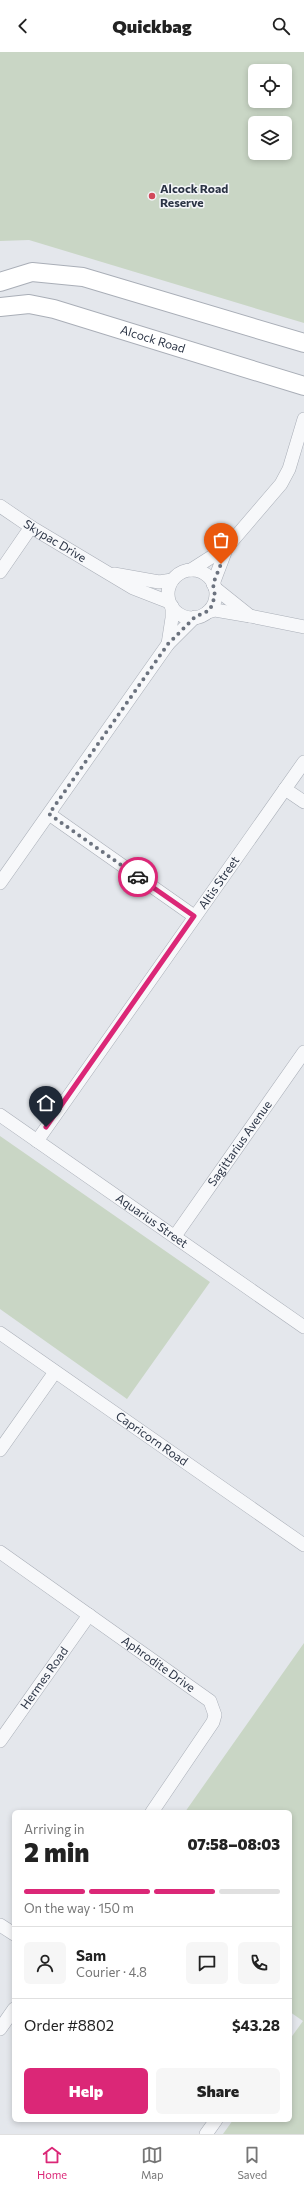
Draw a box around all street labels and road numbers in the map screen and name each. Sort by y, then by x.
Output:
street label: Alcock Road [119,322,187,355]
street label: Skypac Drive [21,516,89,564]
street label: Altis Street [195,853,242,911]
street label: Sagittarius Avenue [204,1097,274,1188]
street label: Aquarius Street [114,1190,191,1250]
street label: Capricorn Road [114,1408,191,1468]
street label: Aphrodite Drive [119,1633,198,1694]
street label: Hermes Road [17,1644,70,1711]

